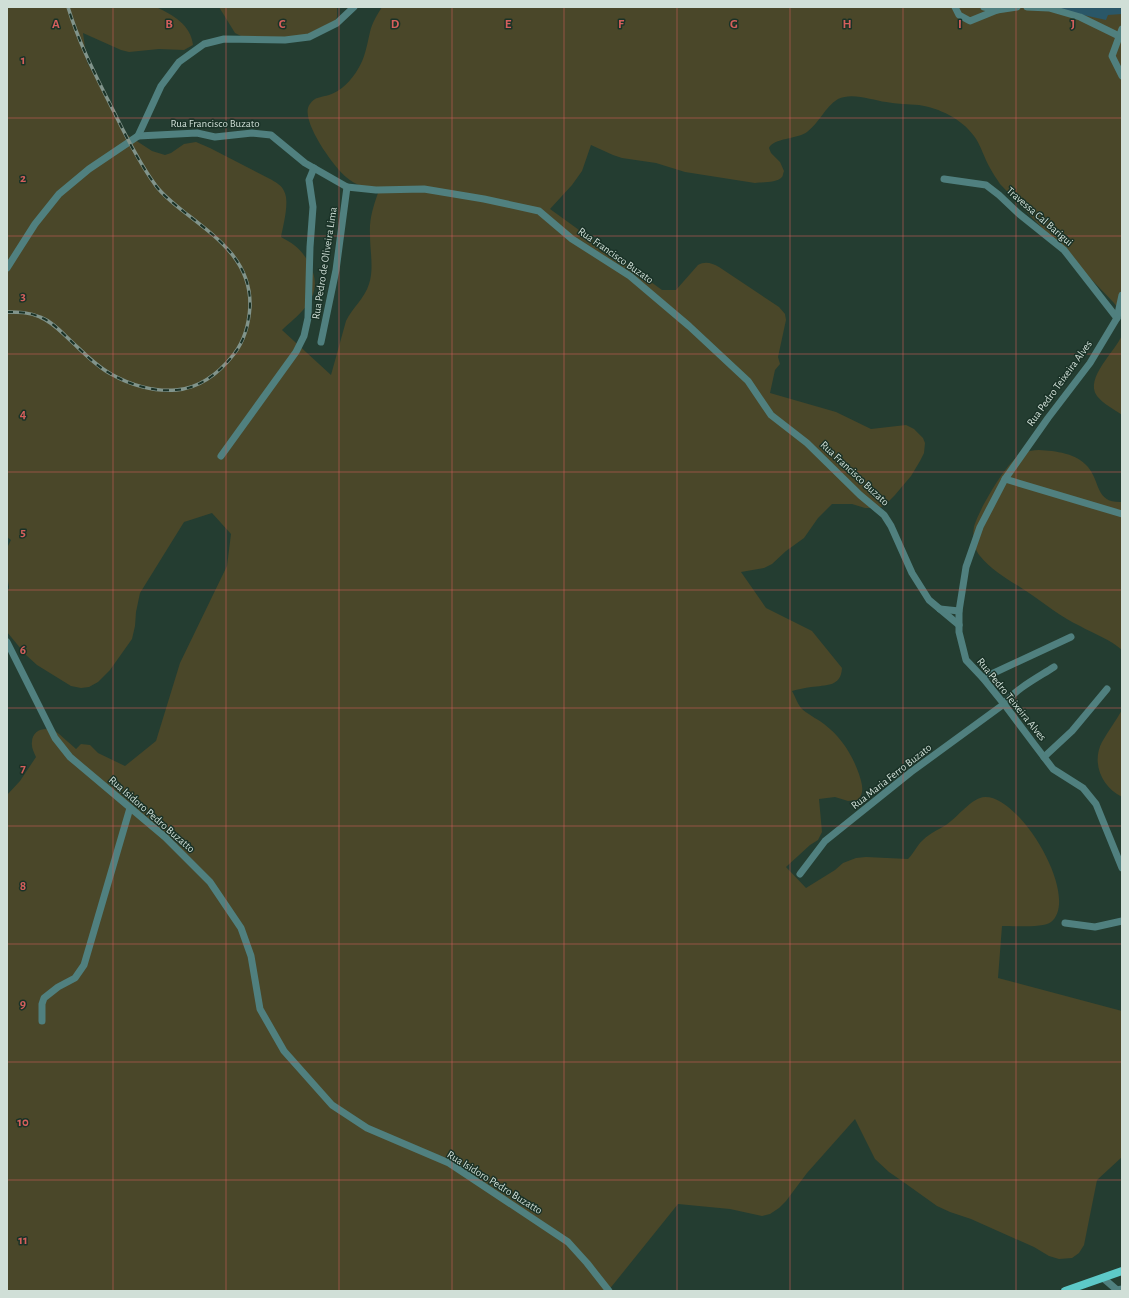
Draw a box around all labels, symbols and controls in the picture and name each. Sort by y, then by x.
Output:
text: A [52,18,60,31]
text: B [165,18,173,31]
text: C [279,18,286,31]
text: D [391,18,400,31]
text: E [505,18,512,31]
text: F [618,18,625,31]
text: G [730,18,738,31]
text: H [842,18,852,31]
text: I [958,18,962,31]
text: J [1071,18,1075,31]
text: 1 [21,54,25,67]
street label: Rua Francisco Buzato [170,118,260,129]
text: 2 [20,172,26,185]
street label: Travessa Cal Barigui [1004,185,1075,248]
street label: Rua Pedro de Oliveira Lima [310,206,339,320]
street label: Rua Francisco Buzato [576,225,655,285]
text: 3 [20,290,26,303]
street label: Rua Pedro Teixeira Alves [1025,338,1094,428]
text: 4 [20,408,27,421]
street label: Rua Francisco Buzato [818,439,891,508]
text: 5 [20,526,26,539]
text: 6 [20,644,26,657]
street label: Rua Pedro Teixeira Alves [975,656,1048,743]
street label: Rua Maria Ferro Buzato [849,742,934,811]
text: 7 [20,762,26,775]
street label: Rua Isidoro Pedro Buzatto [107,774,197,855]
text: 8 [20,880,26,893]
text: 9 [20,998,26,1011]
text: 10 [17,1116,29,1129]
street label: Rua Isidoro Pedro Buzatto [445,1149,544,1216]
text: 11 [18,1234,28,1247]

